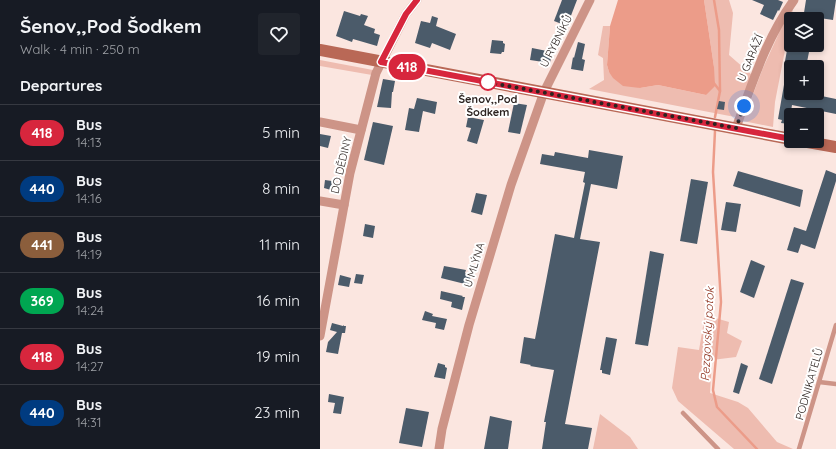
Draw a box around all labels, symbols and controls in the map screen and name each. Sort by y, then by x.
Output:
street label: U RYBNÍKŮ [537,12,575,70]
map controls [784,12,824,148]
button: layers [784,12,824,52]
button: heart [258,13,300,55]
text: Šenov,,Pod Šodkem [20,14,201,38]
street label: U GARÁŽÍ [734,32,766,84]
text: Walk · 4 min · 250 m [20,41,140,57]
line badge: 418 [384,54,430,80]
text: 418 [397,58,417,76]
button: + [784,60,824,100]
marker: Šenov,,Pod Šodkem [479,73,497,91]
text: Departures [20,76,102,95]
place label: Šenov,,Pod Šodkem [459,92,518,119]
your location [734,96,754,116]
button: − [784,108,824,148]
text: Bus [76,115,102,134]
text: 5 min [262,123,300,142]
text: 418 [32,124,52,142]
text: 14:13 [76,134,102,150]
street label: DO DĚDINY [328,135,354,195]
text: Bus [76,171,102,190]
text: 8 min [262,179,300,198]
text: 440 [29,180,55,198]
text: 14:16 [76,190,102,206]
text: Bus [76,227,102,246]
text: 11 min [259,235,300,254]
text: 441 [31,236,53,254]
street label: U MLÝNA [461,241,487,289]
text: 14:19 [76,246,102,262]
text: Bus [76,283,102,302]
water label: Pezgovský potok [697,285,717,382]
text: 16 min [257,291,300,310]
text: 369 [30,292,54,310]
text: 14:24 [76,302,104,318]
text: Bus [76,339,102,358]
street label: PODNIKATELŮ [792,346,826,422]
text: 19 min [256,347,300,366]
text: 418 [32,348,52,366]
text: 14:27 [76,358,104,374]
text: Bus [76,395,102,414]
text: 23 min [254,403,300,422]
text: 440 [29,404,55,422]
text: 14:31 [76,414,102,430]

